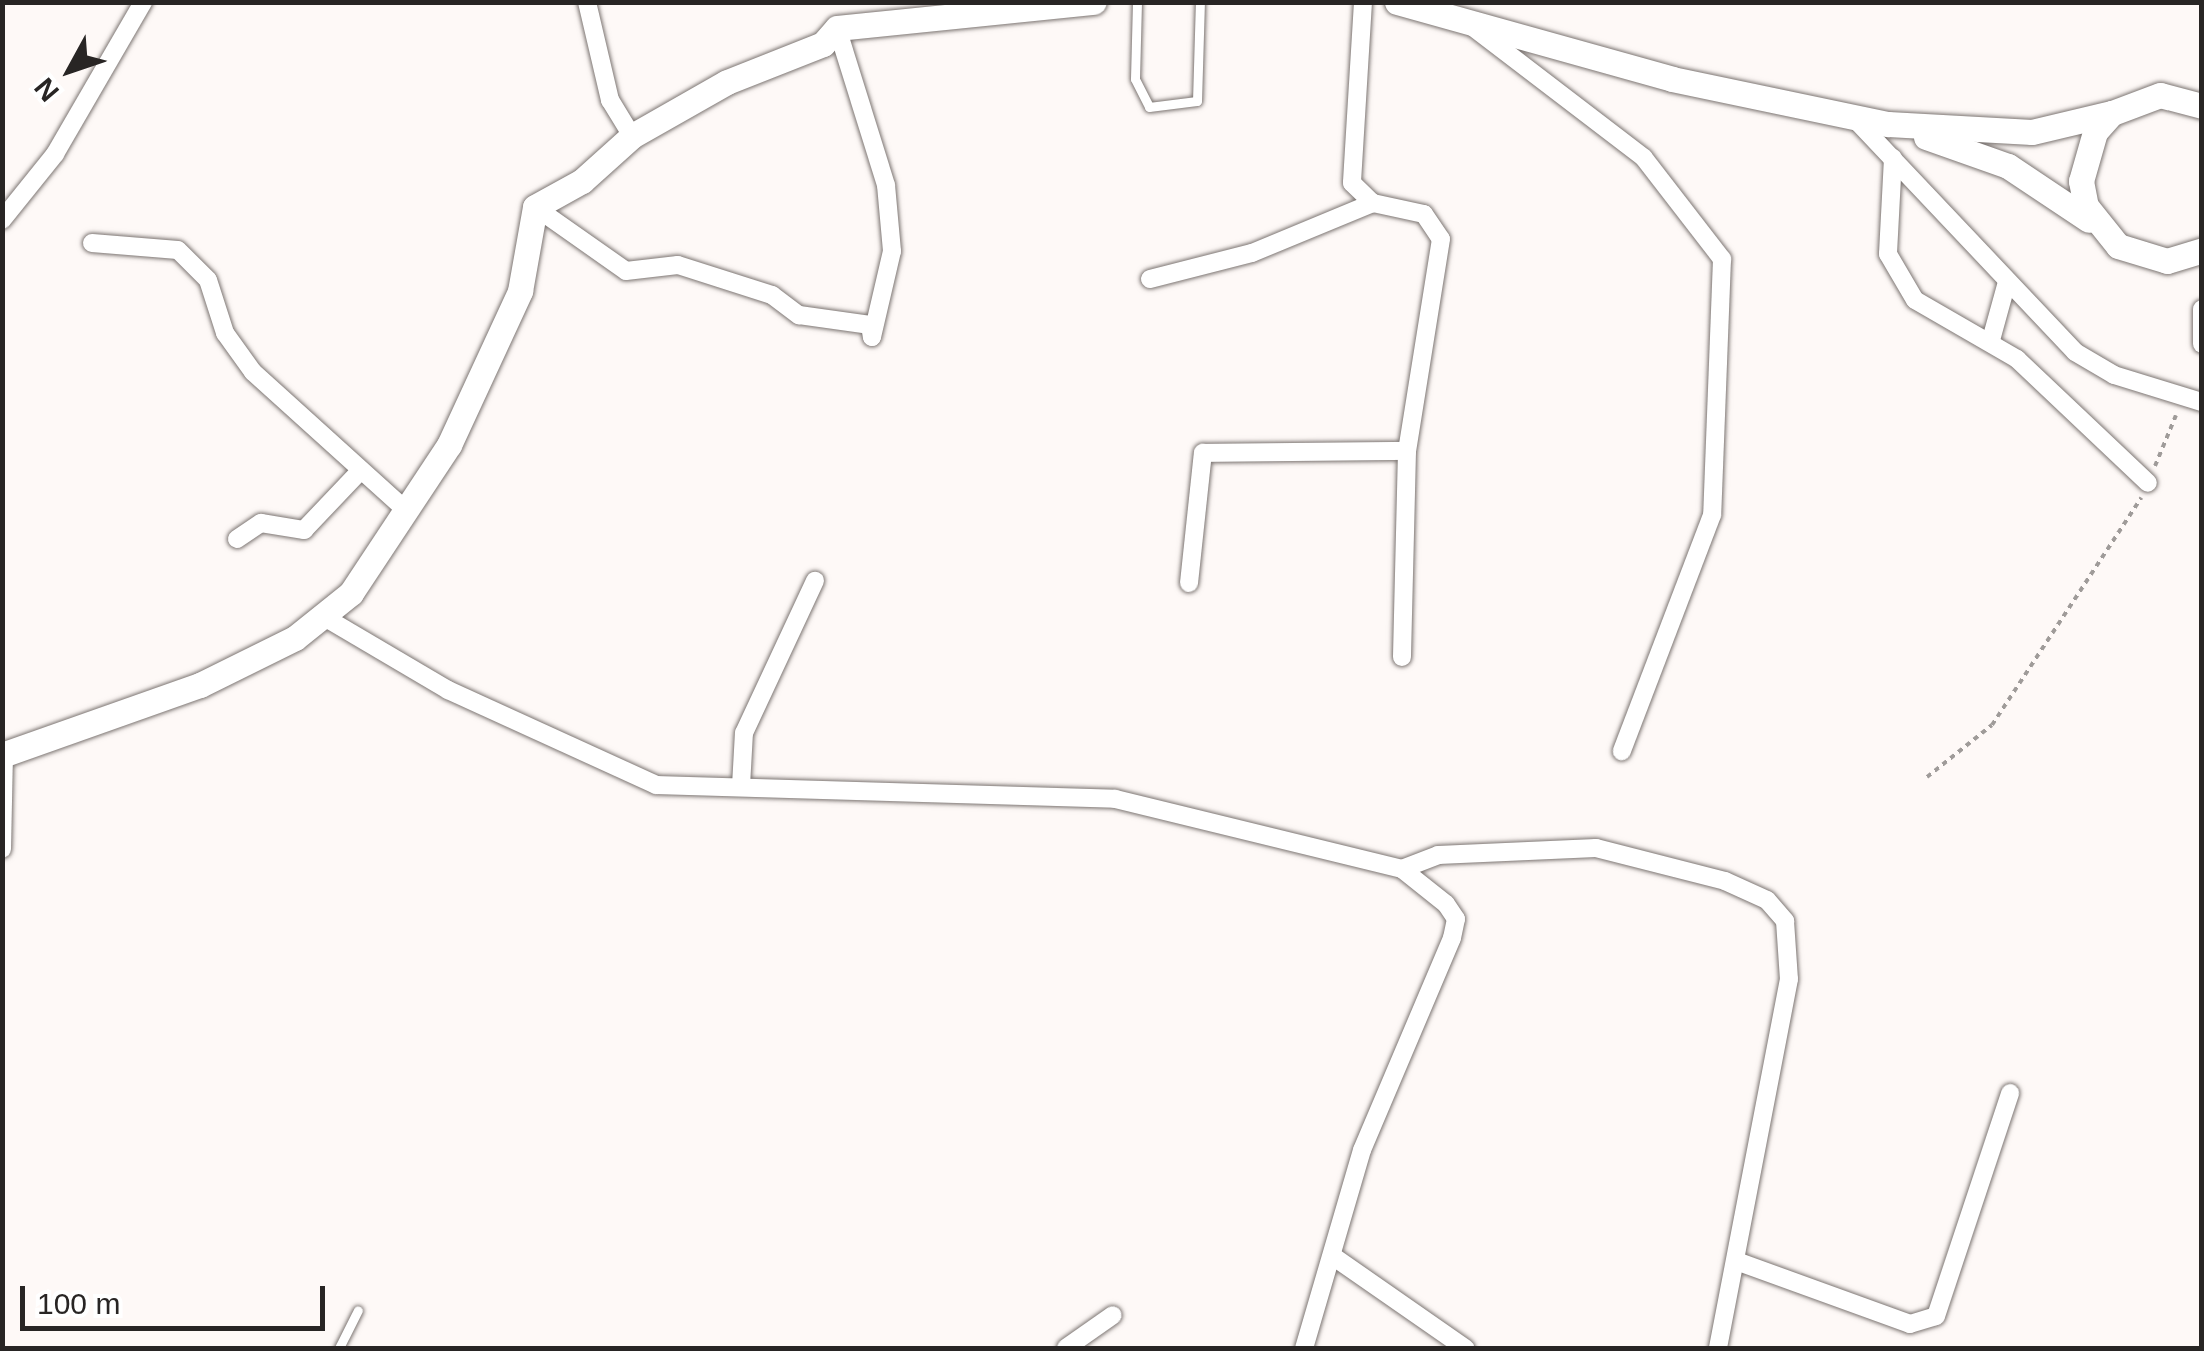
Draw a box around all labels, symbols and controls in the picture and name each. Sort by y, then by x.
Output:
north arrow [20,20,120,120]
text: N [28,72,65,107]
scale bar [25,1266,330,1328]
text: 100 m [37,1287,120,1320]

